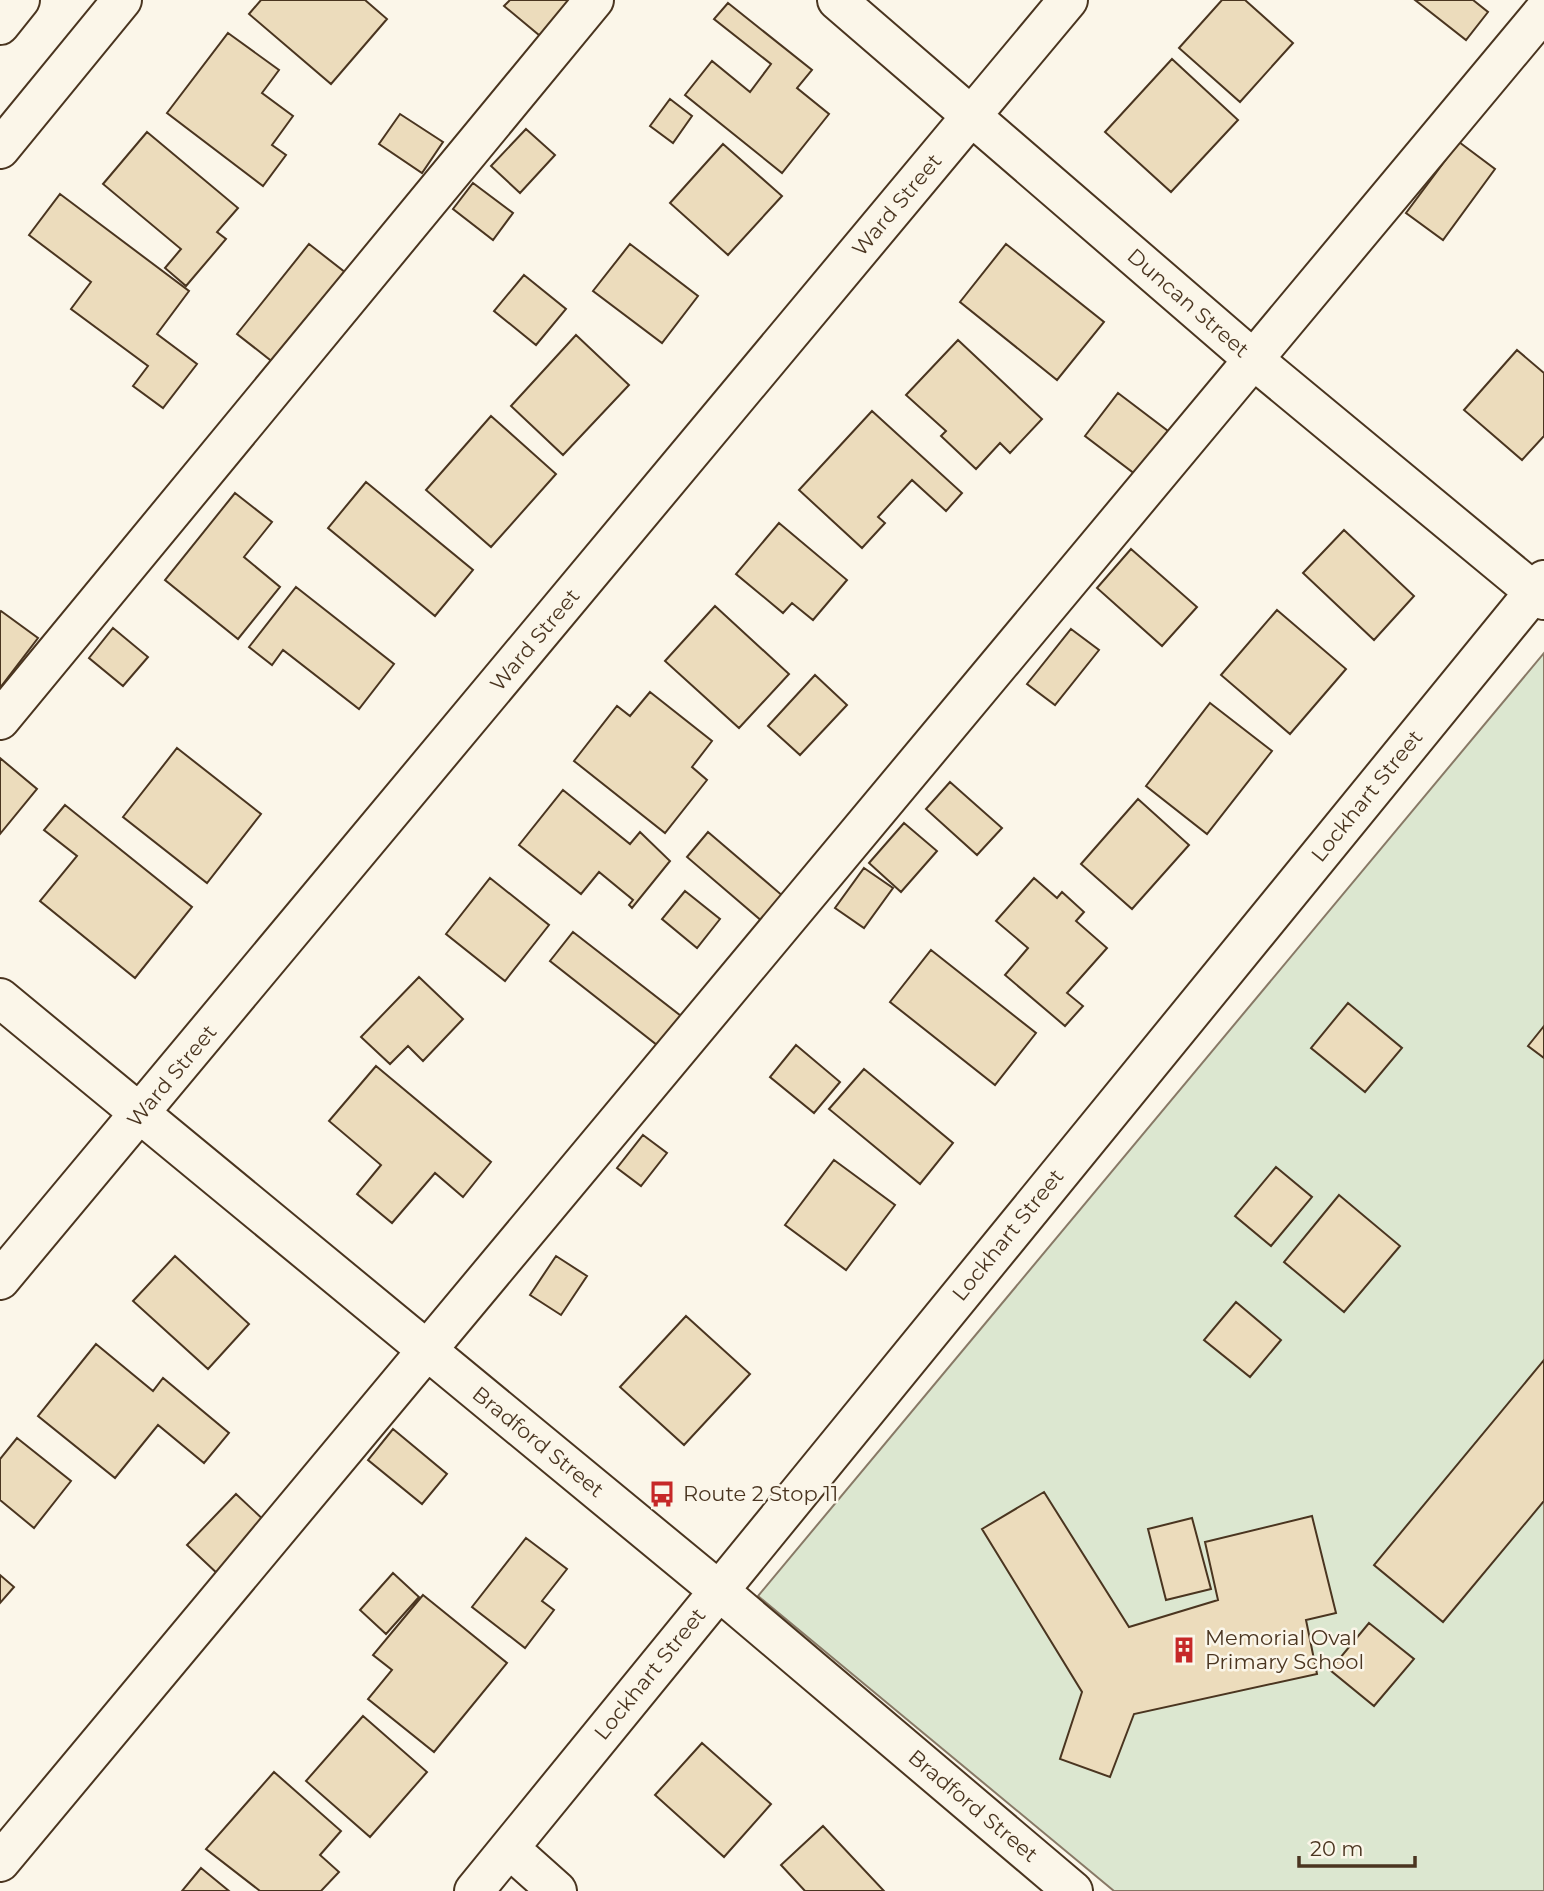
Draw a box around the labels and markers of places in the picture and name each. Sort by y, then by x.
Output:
bus stop icon: Route 2 Stop 11 [647,1479,677,1509]
place label: Route 2 Stop 11 [683,1481,838,1506]
place label: Memorial Oval Primary School [1205,1625,1364,1674]
building icon: Memorial Oval Primary School [1169,1635,1199,1665]

